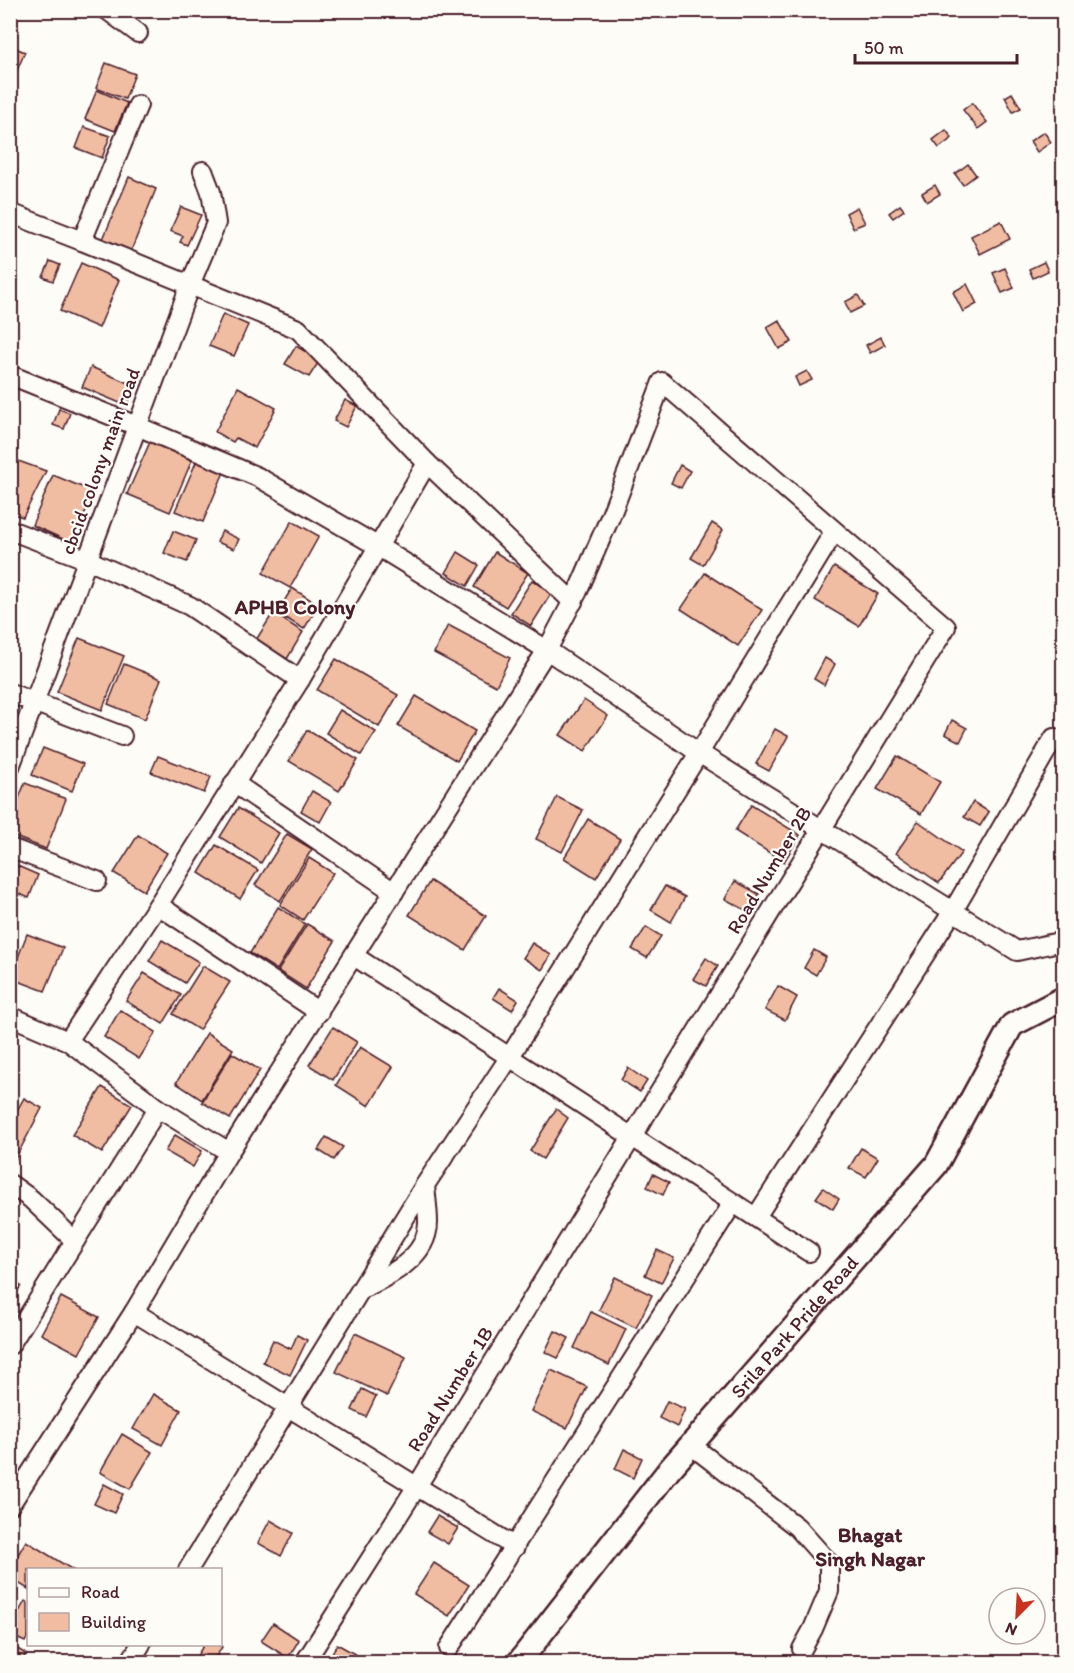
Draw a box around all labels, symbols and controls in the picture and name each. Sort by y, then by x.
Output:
scale bar [855,27,1017,65]
text: 50 m [864,37,904,59]
street label: cbcid colony main road [55,364,145,558]
district label: APHB Colony [234,594,356,620]
street label: Road Number 2B [722,802,816,938]
street label: Srila Park Pride Road [725,1250,863,1403]
street label: Road Number 1B [402,1322,498,1456]
district label: Bhagat Singh Nagar [815,1522,926,1572]
legend [27,1568,222,1646]
text: Road [81,1581,120,1603]
north arrow [987,1586,1047,1646]
text: Building [81,1611,147,1633]
text: N [1002,1618,1020,1640]

